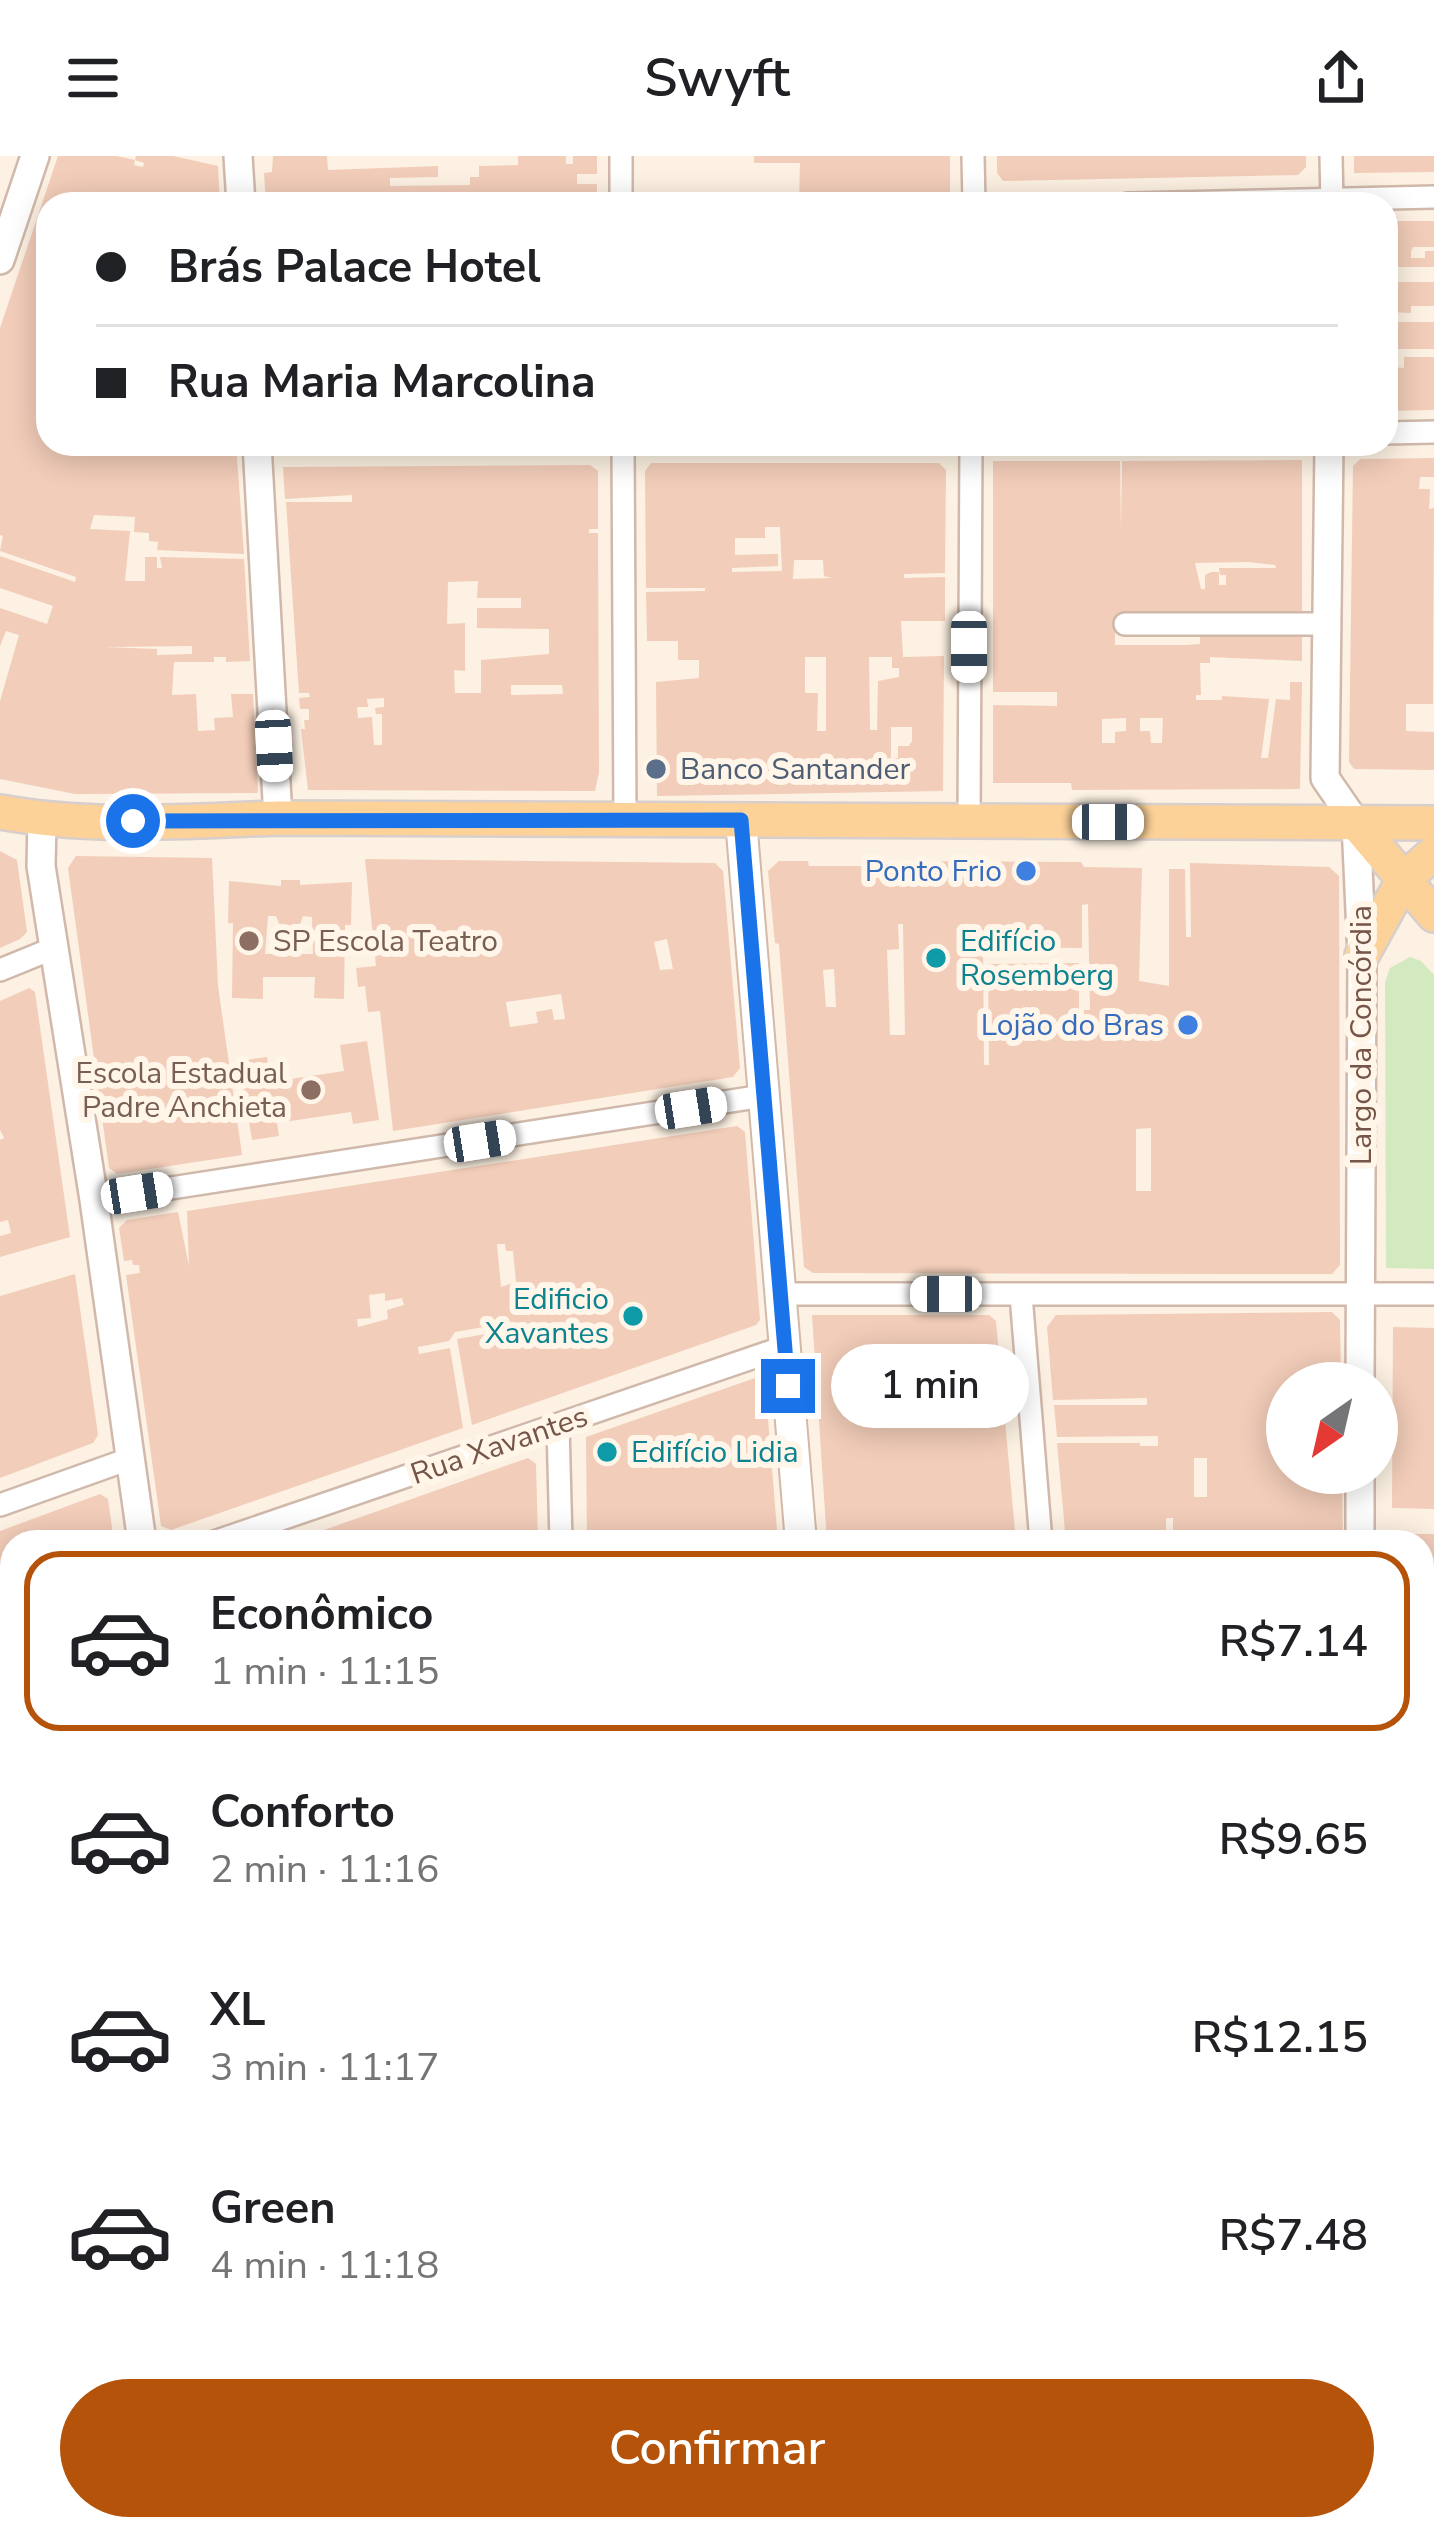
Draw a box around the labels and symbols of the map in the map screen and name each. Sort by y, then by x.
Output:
car [951,611,987,683]
car [254,709,294,783]
place label: Banco Santander [680,749,910,790]
marker: Banco Santander [643,756,669,782]
route start [106,794,160,848]
car [1072,804,1144,840]
place label: Ponto Frio [865,851,1002,892]
marker: Ponto Frio [1013,858,1039,884]
street label: Largo da Concórdia [1341,905,1382,1165]
place label: SP Escola Teatro [273,921,498,962]
place label: Edifício Rosemberg [960,921,1114,996]
marker: SP Escola Teatro [236,928,262,954]
marker: Edifício Rosemberg [923,945,949,971]
place label: Lojão do Bras [981,1005,1164,1046]
marker: Lojão do Bras [1175,1012,1201,1038]
place label: Escola Estadual Padre Anchieta [76,1053,287,1128]
marker: Escola Estadual Padre Anchieta [298,1077,324,1103]
car [653,1085,729,1131]
car [442,1118,518,1164]
car [99,1170,175,1216]
car [910,1276,982,1312]
place label: Edificio Xavantes [485,1279,609,1354]
marker: Edificio Xavantes [620,1303,646,1329]
callout: 1 min [830,1344,1028,1428]
route end [761,1359,815,1413]
north arrow [1266,1362,1398,1494]
street label: Rua Xavantes [405,1396,593,1495]
place label: Edifício Lidia [631,1432,799,1473]
marker: Edifício Lidia [594,1439,620,1465]

